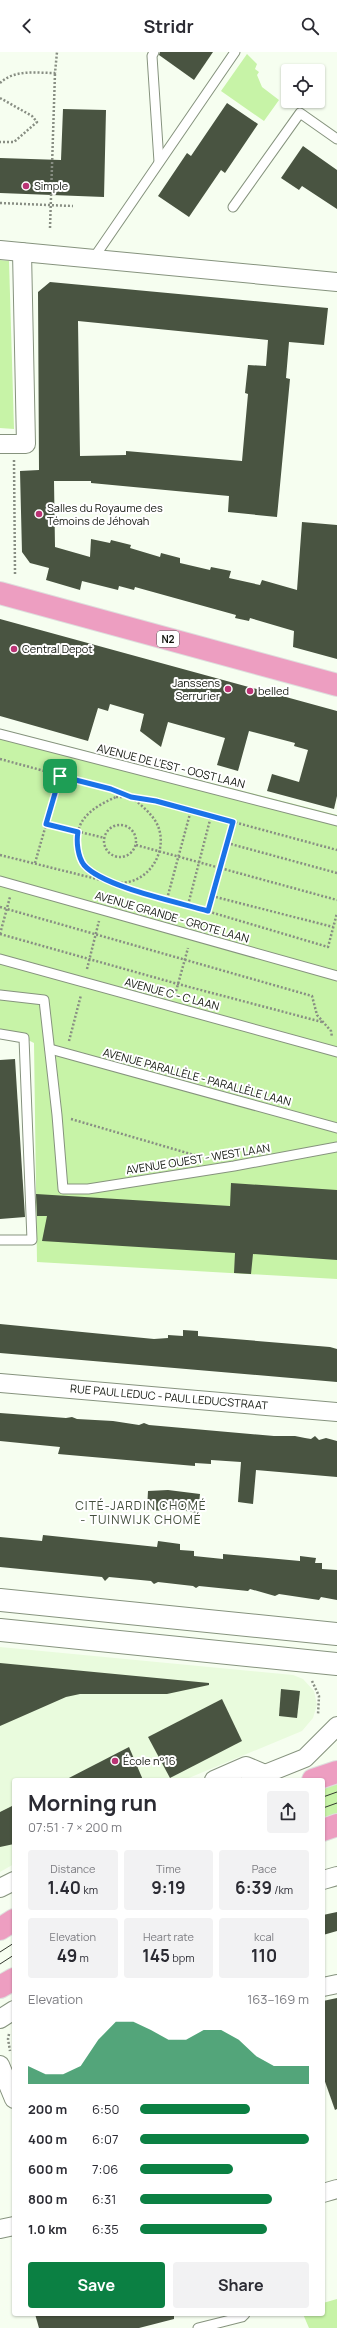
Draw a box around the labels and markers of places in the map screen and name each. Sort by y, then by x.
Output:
place label: Simple [34,178,69,193]
marker: Simple [21,181,31,191]
place label: Salles du Royaume des Témoins de Jéhovah [47,500,163,528]
marker: Salles du Royaume des Témoins de Jéhovah [34,509,44,519]
place label: Central Depot [22,641,93,656]
marker: Central Depot [9,644,19,654]
place label: Janssens Serrurier [172,675,220,703]
place label: belled [258,683,289,698]
marker: Janssens Serrurier [223,684,233,694]
marker: belled [245,686,255,696]
pin [43,759,77,793]
place label: École n°16 [123,1753,176,1768]
marker: École n°16 [110,1756,120,1766]

